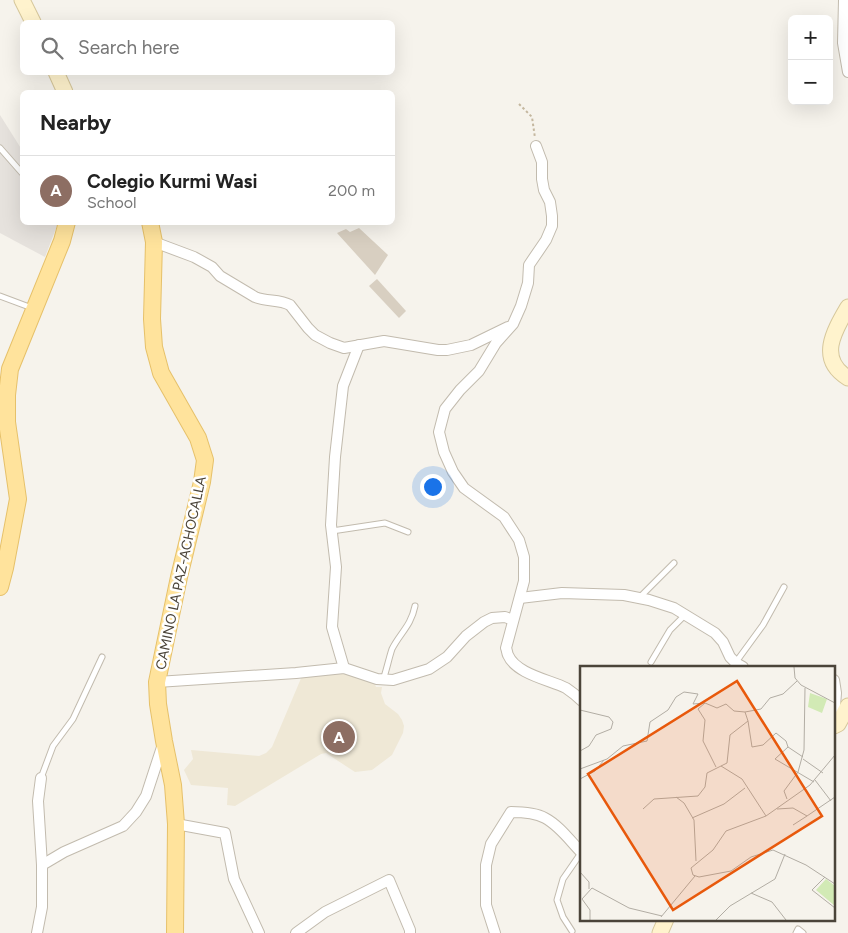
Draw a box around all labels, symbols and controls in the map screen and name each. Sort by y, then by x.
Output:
map controls [788,15,833,105]
button: + [788,15,833,60]
search box [20,20,395,75]
icon: search [38,34,66,62]
text: Search here [78,36,180,59]
button: − [788,60,833,105]
text: Nearby [40,110,111,135]
text: Colegio Kurmi Wasi [87,170,257,193]
text: A [50,181,62,200]
text: 200 m [328,181,375,200]
text: School [87,193,137,212]
street label: CAMINO LA PAZ-ACHOCALLA [152,474,210,671]
your location [420,474,446,500]
inset map [580,666,836,920]
pin: A [323,718,355,756]

